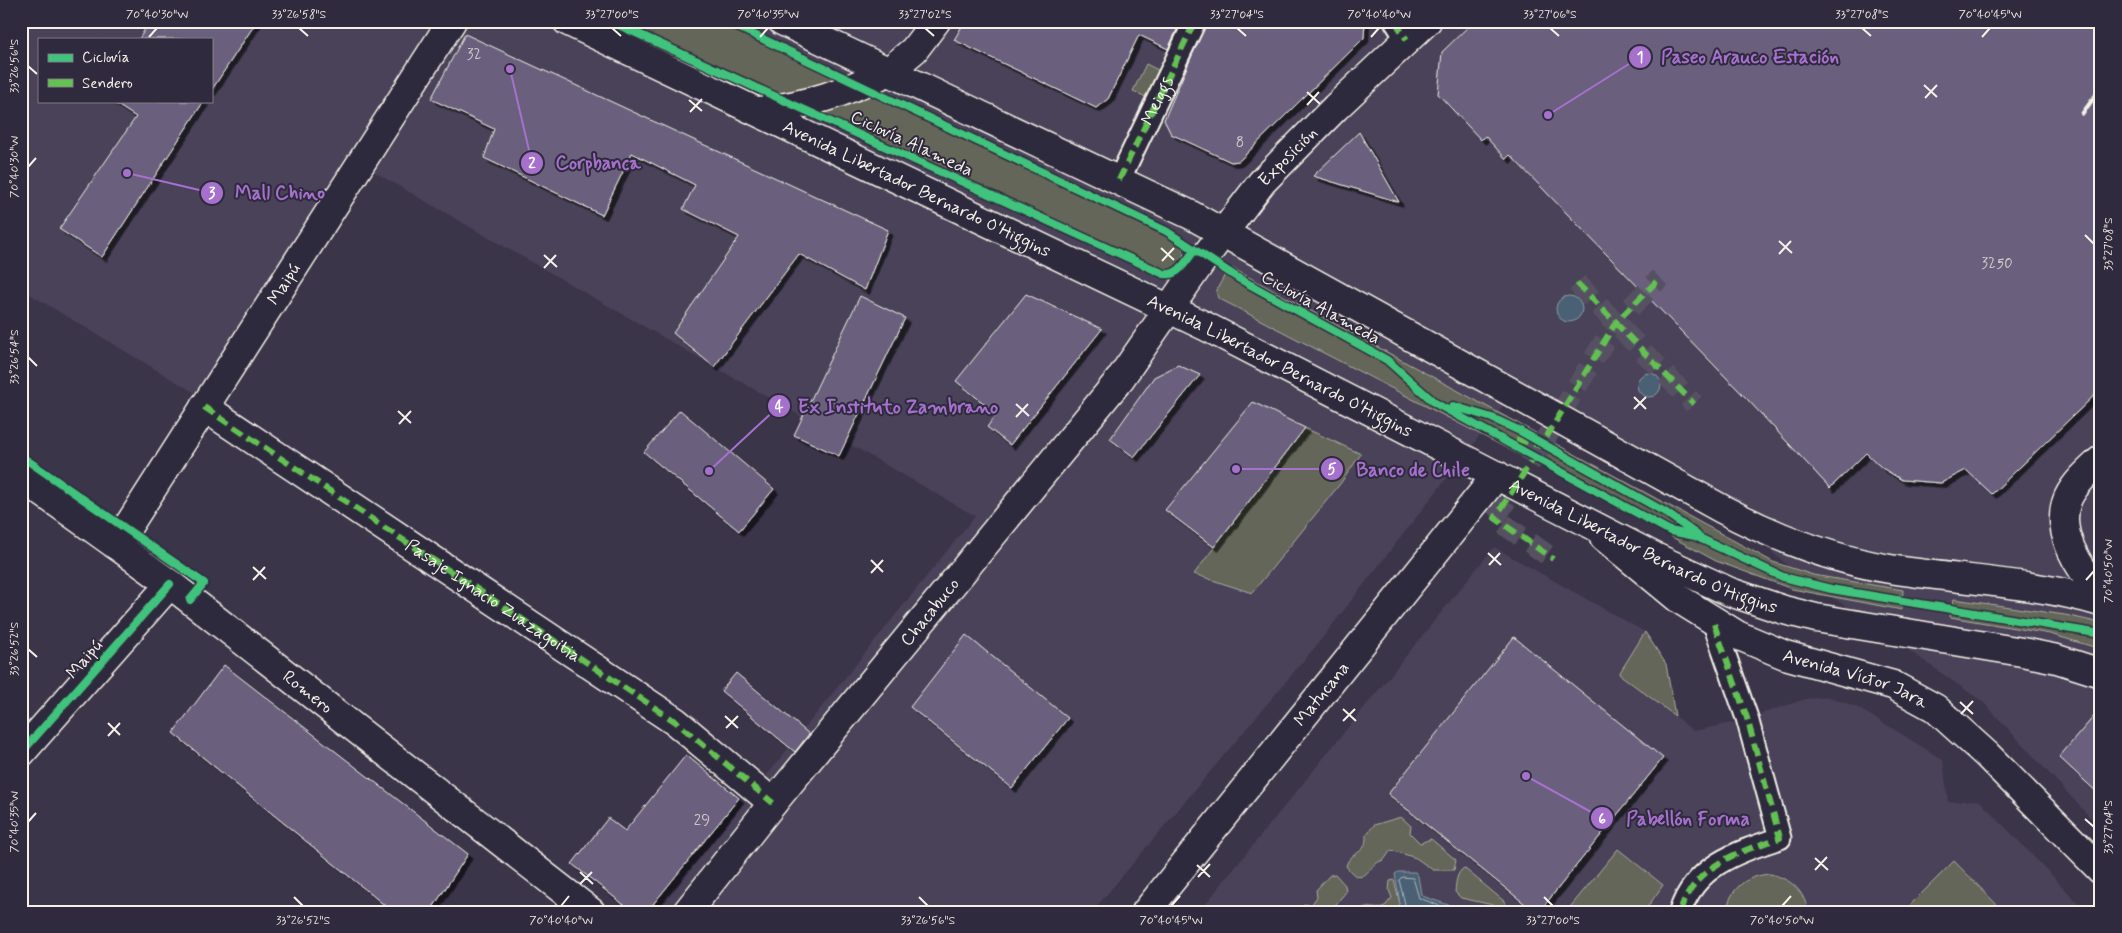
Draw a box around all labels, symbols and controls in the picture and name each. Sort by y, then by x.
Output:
text: 70°40'30"W [126,7,188,23]
text: 33°26'58"S [272,7,327,23]
text: 33°27'00"S [585,7,639,23]
text: 70°40'35"W [737,7,799,23]
text: 33°27'02"S [898,7,952,23]
text: 33°27'04"S [1210,7,1264,23]
text: 70°40'40"W [1347,7,1411,23]
text: 33°27'06"S [1523,7,1577,23]
text: 33°27'08"S [1835,7,1889,23]
text: 70°40'45"W [1958,7,2022,23]
text: 33°26'56"S [7,38,23,93]
legend [38,38,212,102]
callout: Paseo Arauco Estación [1627,40,1848,74]
house number: 32 [467,45,481,65]
text: Paseo Arauco Estación [1661,45,1839,70]
text: Ciclovía [82,48,130,68]
text: 1 [1637,48,1643,68]
street label: Meiggs [1136,73,1180,129]
text: Sendero [82,74,133,94]
street label: Ciclovía Alameda [846,105,977,183]
street label: Avenida Libertador Bernardo O'Higgins [779,115,1055,264]
street label: Exposición [1253,122,1323,192]
house number: 8 [1236,133,1244,153]
text: 70°40'30"W [7,136,23,198]
callout: Corpbanca [520,146,650,180]
text: Corpbanca [555,151,641,176]
text: 2 [528,154,536,174]
callout: Mall Chino [200,176,335,210]
text: Mall Chino [235,181,325,206]
text: 3 [209,184,216,204]
text: 33°27'08"S [2101,217,2117,271]
house number: 3250 [1981,254,2013,274]
street label: Maipú [262,259,307,310]
street label: Ciclovía Alameda [1257,265,1384,351]
street label: Avenida Libertador Bernardo O'Higgins [1143,289,1417,444]
text: 33°26'54"S [7,329,23,385]
callout: Ex Instituto Zambrano [766,389,1004,423]
text: Ex Instituto Zambrano [798,395,998,420]
text: 4 [775,397,784,417]
callout: Banco de Chile [1319,452,1481,486]
text: Banco de Chile [1356,458,1470,483]
text: 5 [1327,460,1337,480]
street label: Avenida Libertador Bernardo O'Higgins [1505,473,1780,620]
street label: Pasaje Ignacio Zuazagoitia [400,534,585,668]
text: 70°40'50"W [2101,539,2117,603]
street label: Chacabuco [895,573,966,652]
text: 33°26'52"S [7,622,23,676]
street label: Maipú [61,635,109,685]
street label: Avenida Víctor Jara [1780,644,1932,715]
street label: Matucana [1289,657,1356,732]
street label: Romero [277,665,338,720]
text: 70°40'35"W [7,791,23,853]
text: 33°27'04"S [2101,800,2117,854]
callout: Pabellón Forma [1589,801,1761,835]
text: Pabellón Forma [1626,807,1750,832]
text: 6 [1598,810,1606,830]
house number: 29 [694,811,710,831]
text: 33°26'52"S [276,913,330,929]
text: 70°40'40"W [529,913,593,929]
text: 33°26'56"S [901,913,956,929]
text: 70°40'45"W [1139,913,1203,929]
text: 33°27'00"S [1526,913,1580,929]
text: 70°40'50"W [1750,913,1814,929]

